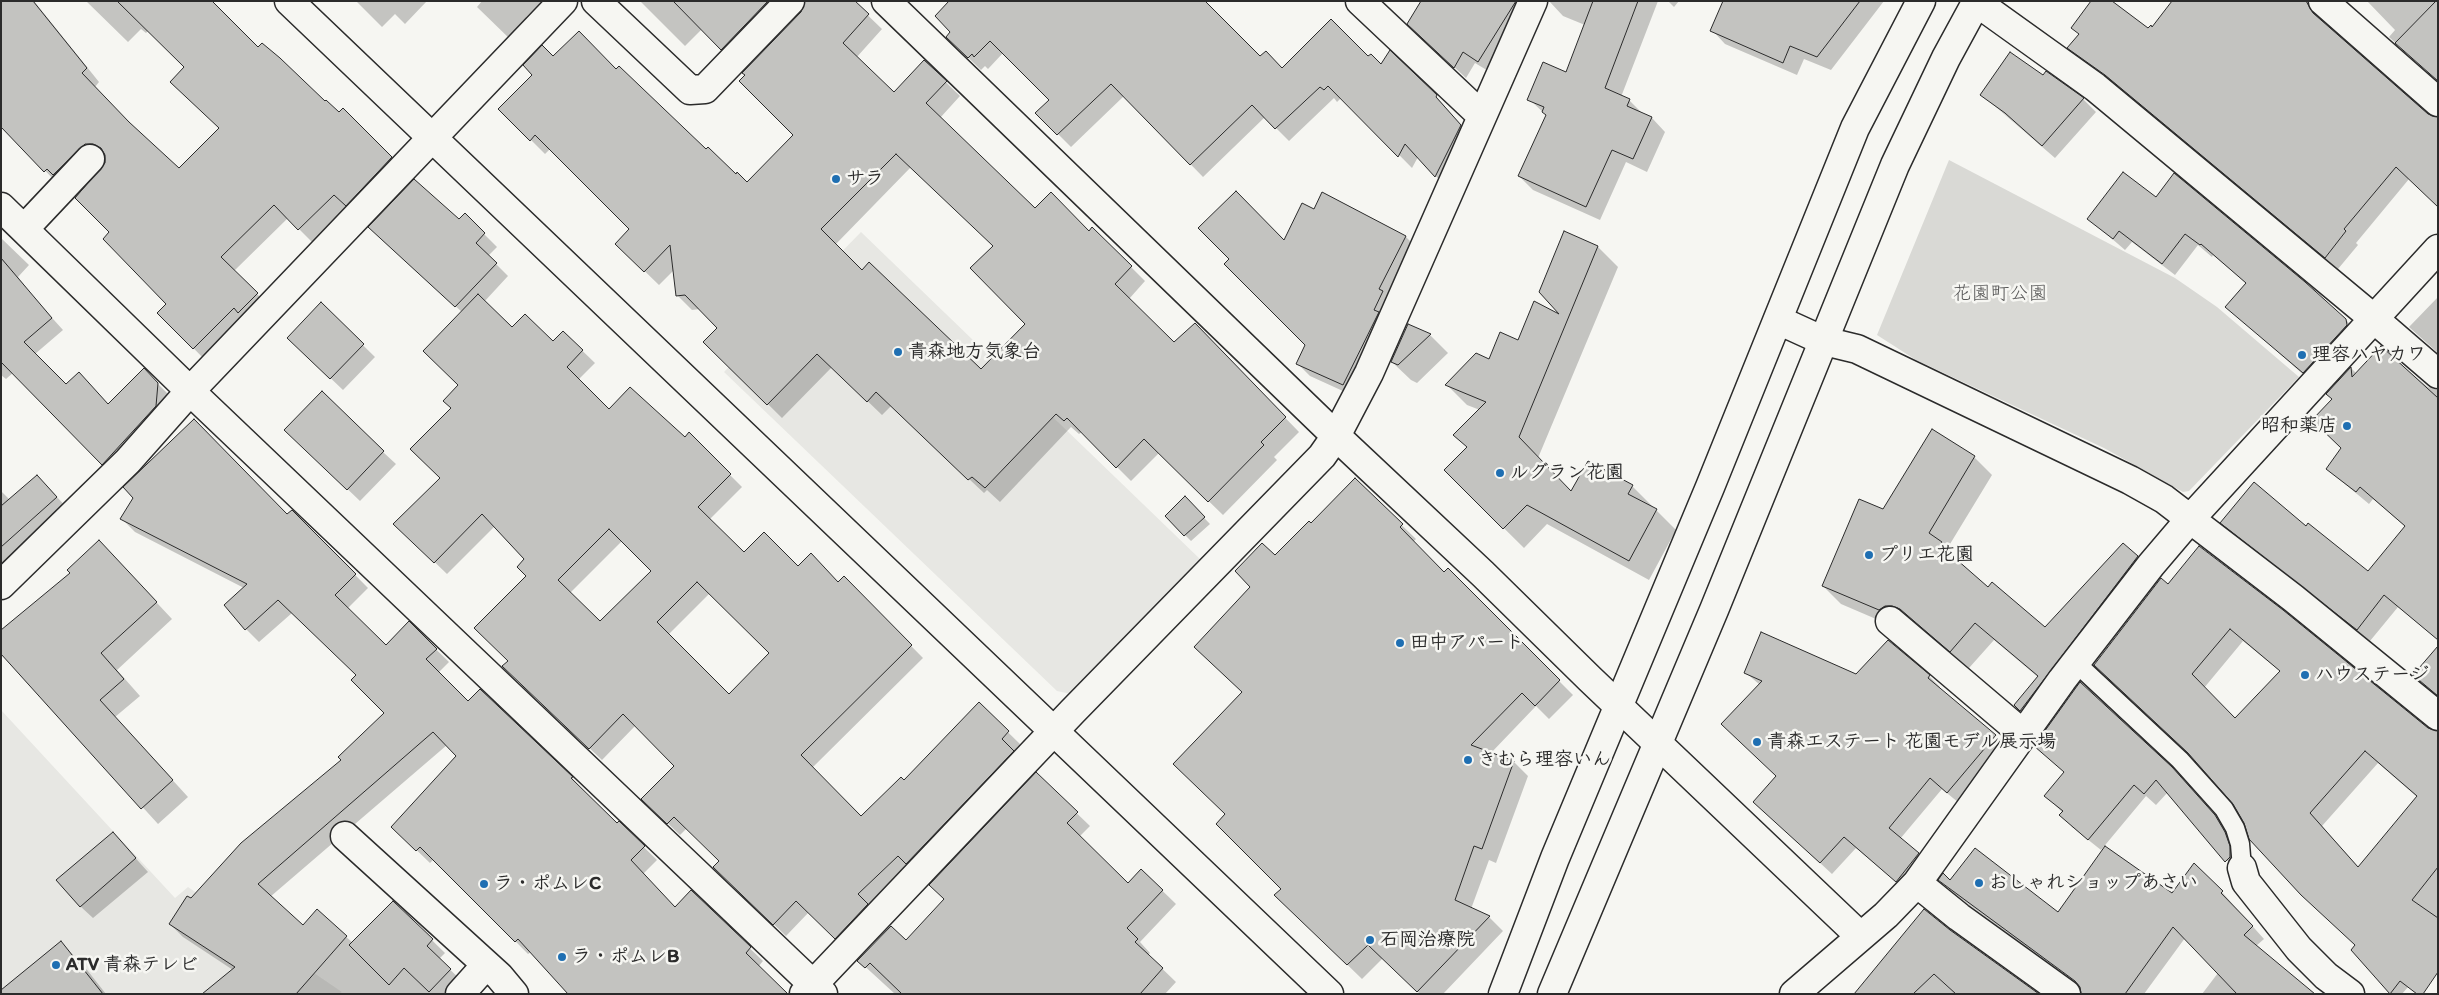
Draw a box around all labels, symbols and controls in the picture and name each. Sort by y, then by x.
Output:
place label: サラ [846,168,884,190]
marker: サラ [830,173,842,185]
park label: 花園町公園 [1953,283,2047,305]
place label: 青森地方気象台 [908,341,1041,363]
place label: 理容ハヤカワ [2312,344,2426,366]
marker: 青森地方気象台 [892,346,904,358]
marker: 理容ハヤカワ [2296,349,2308,361]
place label: 昭和薬店 [2261,415,2337,437]
marker: 昭和薬店 [2341,420,2353,432]
place label: ルグラン花園 [1510,462,1624,484]
marker: ルグラン花園 [1494,467,1506,479]
place label: プリエ花園 [1879,544,1974,566]
marker: プリエ花園 [1863,549,1875,561]
place label: 田中アパート [1410,632,1524,654]
marker: 田中アパート [1394,637,1406,649]
place label: ハウステージ [2315,664,2429,686]
marker: ハウステージ [2299,669,2311,681]
place label: 青森エステート 花園モデル展示場 [1767,731,2056,753]
marker: 青森エステート 花園モデル展示場 [1751,736,1763,748]
place label: きむら理容いん [1478,749,1611,771]
marker: きむら理容いん [1462,754,1474,766]
place label: おしゃれショップあさい [1989,872,2198,894]
place label: ラ・ポムレC [494,873,601,895]
marker: おしゃれショップあさい [1973,877,1985,889]
marker: ラ・ポムレC [478,878,490,890]
place label: 石岡治療院 [1380,929,1475,951]
marker: 石岡治療院 [1364,934,1376,946]
place label: ラ・ポムレB [572,946,679,968]
marker: ラ・ポムレB [556,951,568,963]
place label: ATV 青森テレビ [66,954,198,976]
marker: ATV 青森テレビ [50,959,62,971]

